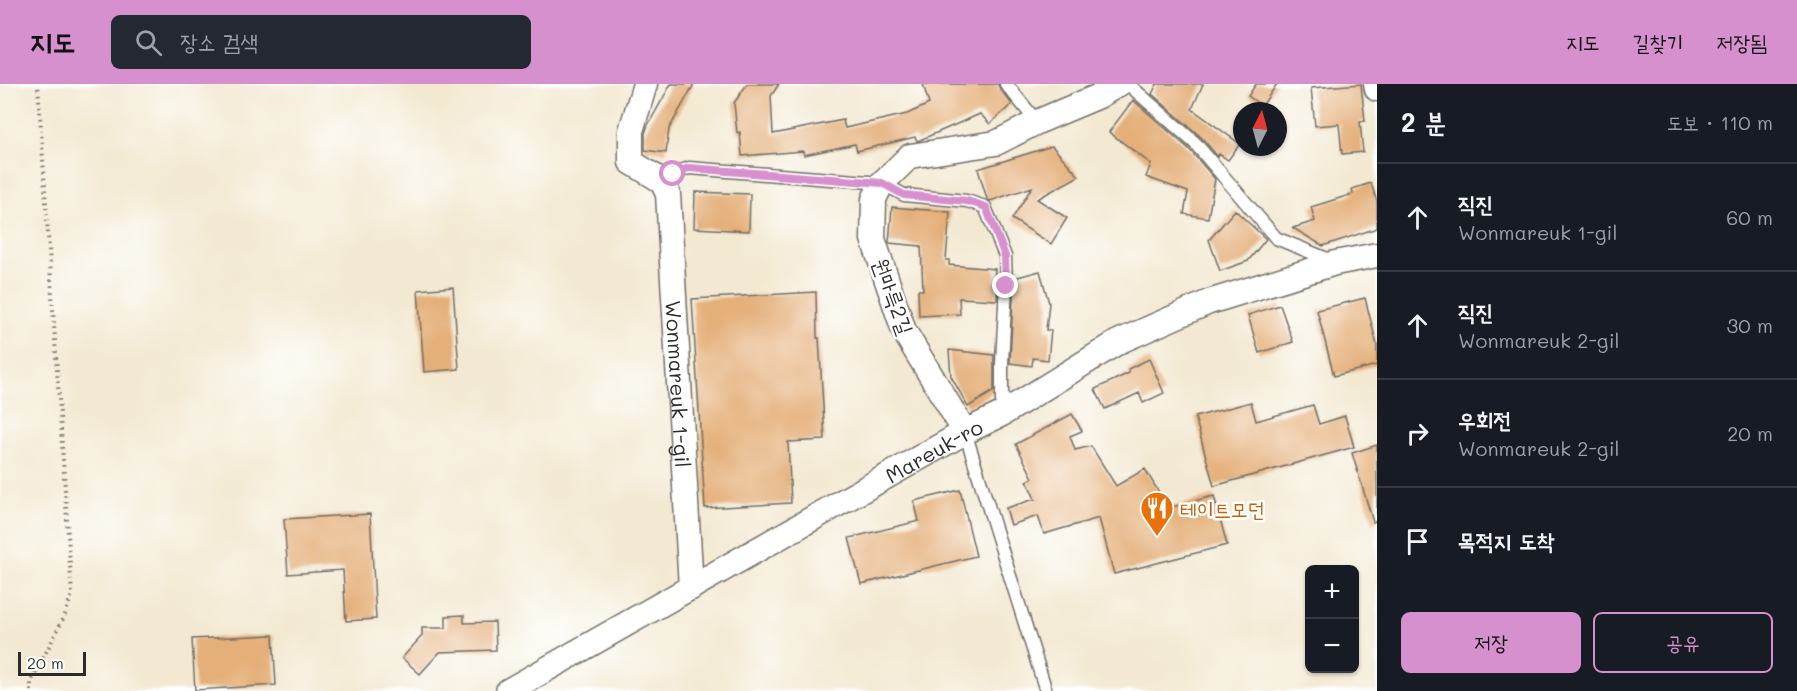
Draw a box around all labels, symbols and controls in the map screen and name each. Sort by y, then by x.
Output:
search box [111,15,531,69]
text: 지도 [30,23,75,59]
icon: search [132,26,165,59]
text: 장소 검색 [180,27,258,56]
text: 지도 [1566,28,1600,55]
text: 길찾기 [1633,28,1683,55]
text: 저장됨 [1716,28,1767,55]
north arrow [1233,102,1287,156]
text: 2 분 [1401,105,1446,139]
text: 도보 · 110 m [1667,109,1773,135]
route start [659,160,685,186]
text: 직진 [1458,189,1493,218]
icon: ahead [1401,201,1434,234]
text: 60 m [1726,204,1773,230]
text: Wonmareuk 1-gil [1458,219,1617,245]
street label: 원마륵2길 [868,254,920,338]
route end [992,272,1018,298]
text: 직진 [1458,297,1493,326]
street label: Wonmareuk 1-gil [661,300,697,468]
icon: ahead [1401,309,1434,342]
text: 30 m [1727,312,1773,338]
text: Wonmareuk 2-gil [1458,327,1620,353]
text: 우회전 [1458,405,1511,434]
street label: Mareuk-ro [880,412,987,488]
icon: right [1401,417,1434,450]
text: 20 m [1727,420,1773,446]
text: Wonmareuk 2-gil [1458,435,1620,461]
restaurant icon: 테이트모던 [1139,490,1175,537]
place label: 테이트모던 [1180,495,1265,522]
icon: arrive [1401,525,1434,558]
text: 목적지 도착 [1458,526,1554,555]
map controls [1305,565,1359,673]
button: + [1305,565,1359,619]
button: 저장 [1401,612,1581,673]
button: 공유 [1593,612,1773,673]
button: − [1305,619,1359,673]
scale bar [18,649,86,676]
text: 20 m [27,652,64,673]

